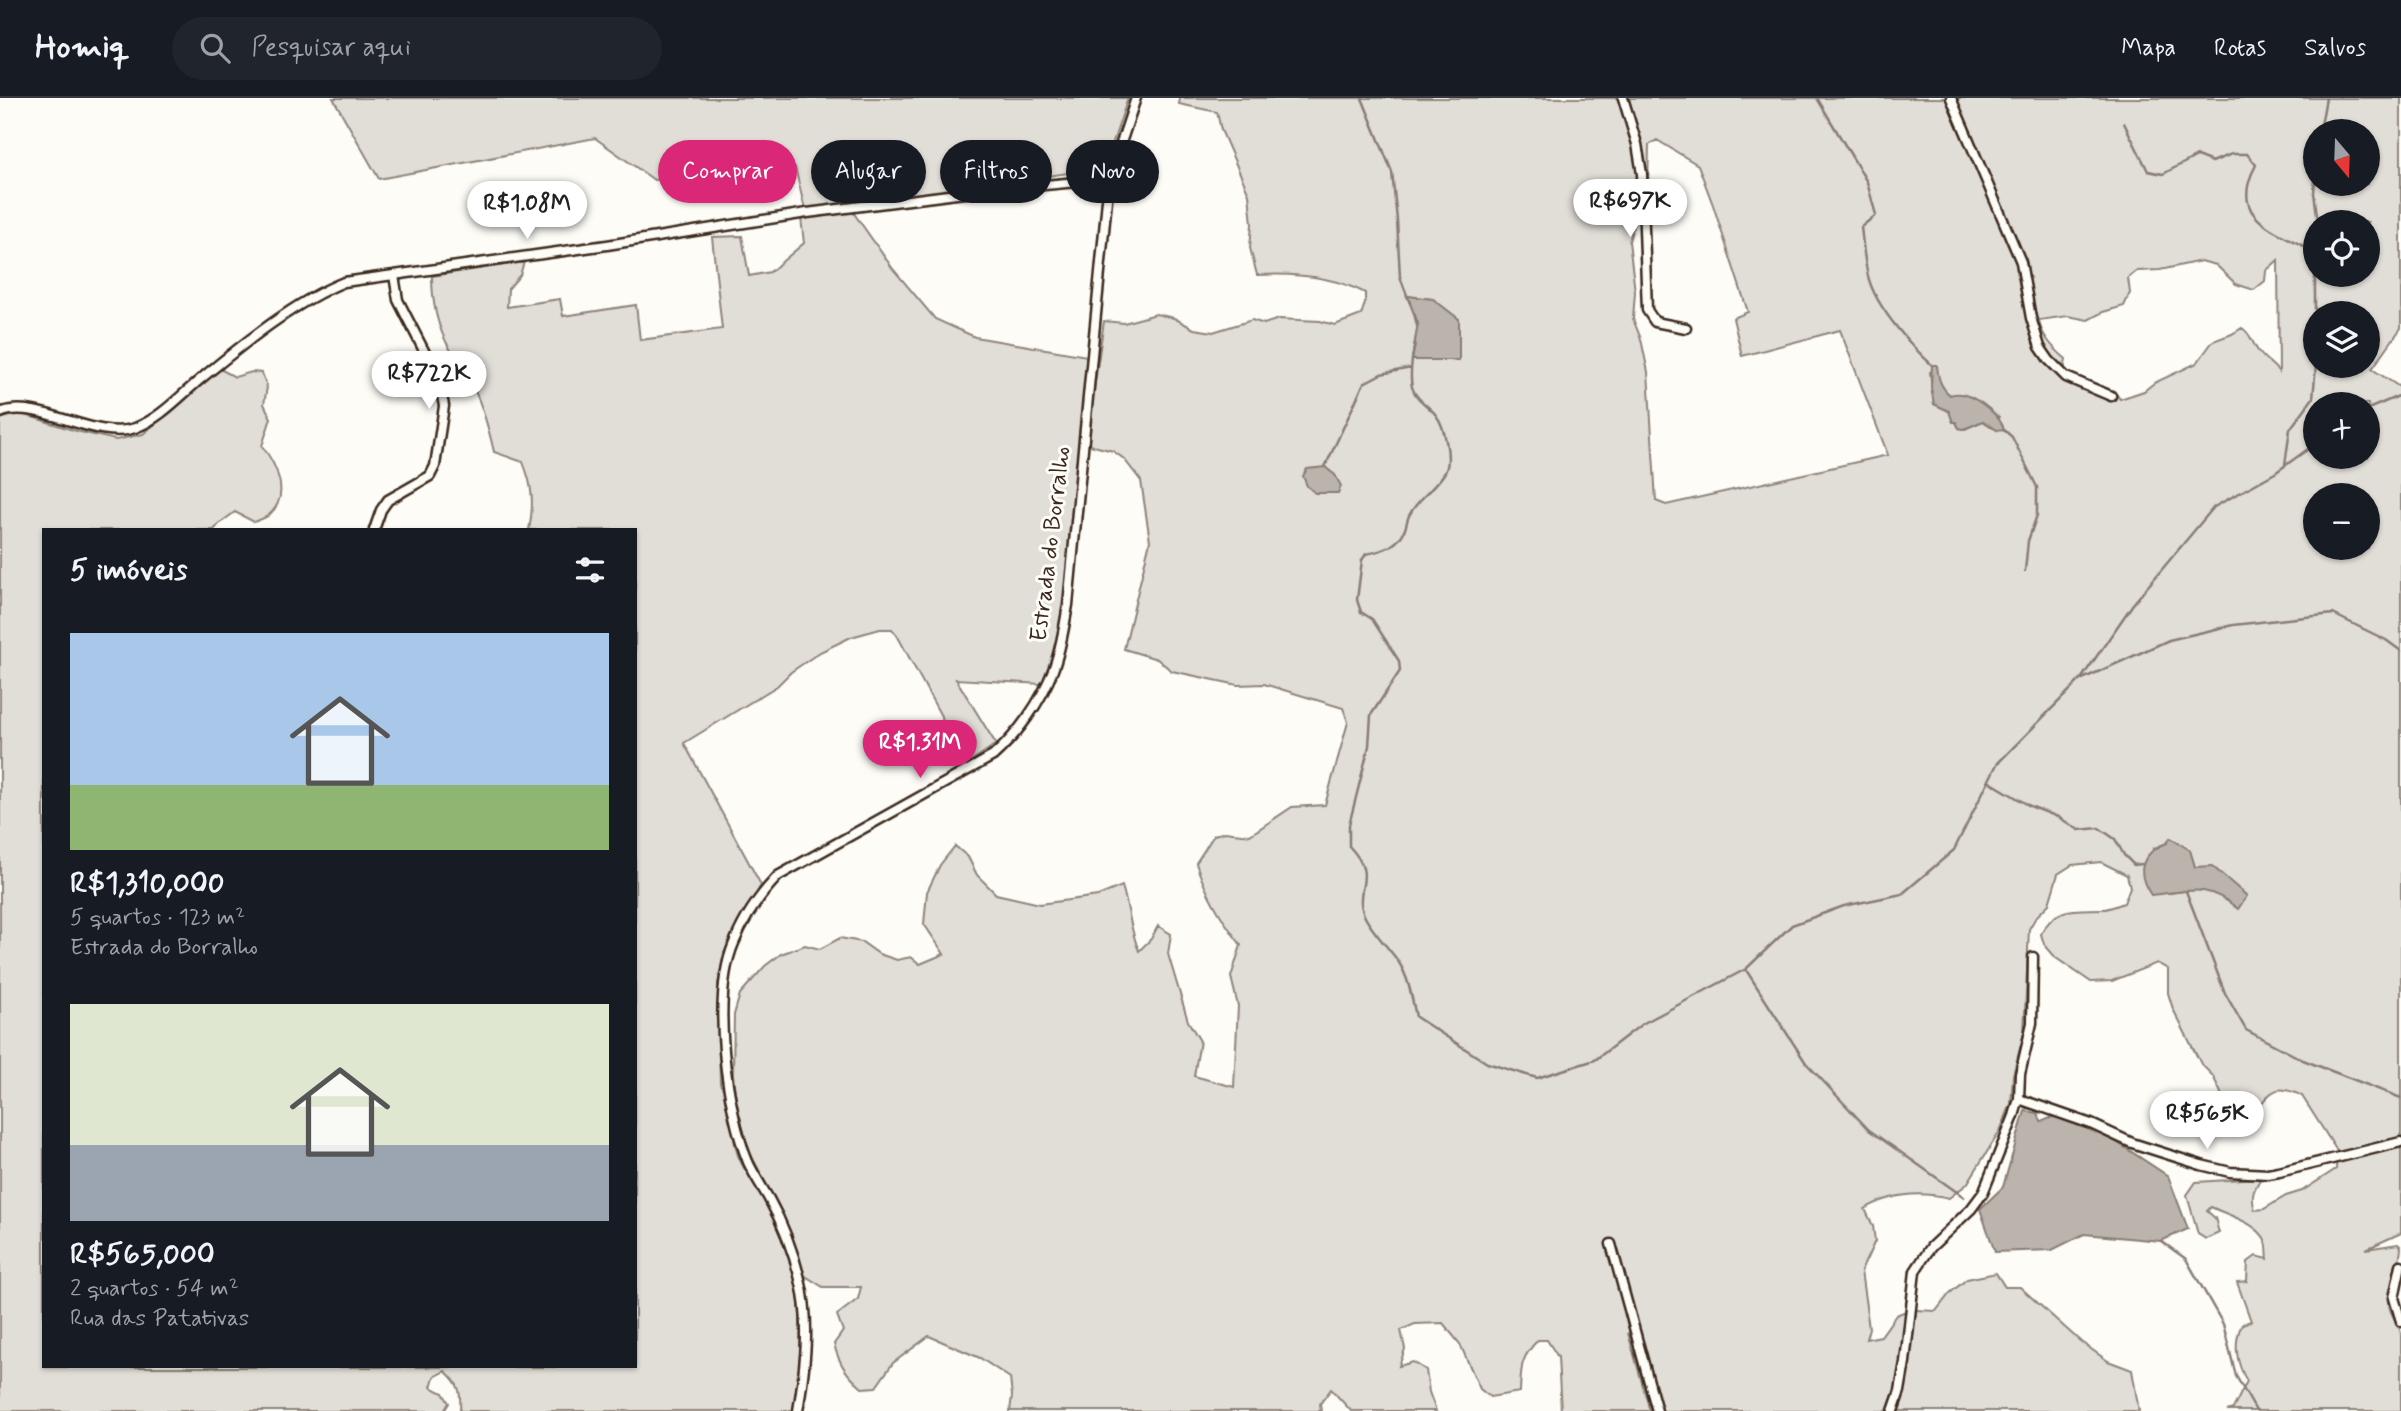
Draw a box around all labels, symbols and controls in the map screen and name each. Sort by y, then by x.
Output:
search box [172,17,662,80]
text: Homiq [35,26,130,70]
icon: search [196,29,234,67]
text: Pesquisar aqui [252,31,411,65]
text: Mapa [2121,33,2176,64]
text: Rotas [2214,33,2266,64]
text: Salvos [2304,33,2366,64]
north arrow [2303,119,2380,196]
map controls [2303,119,2380,560]
chip: Comprar [658,140,797,203]
chip: Alugar [811,140,926,203]
chip: Filtros [940,140,1052,203]
chip: Novo [1066,140,1159,203]
pin: R$697K [1573,180,1687,239]
pin: R$1.08M [462,181,592,241]
text: R$697K [1589,187,1671,217]
text: R$1.08M [483,189,571,219]
button: locate [2303,210,2380,287]
button: layers [2303,301,2380,378]
pin: R$722K [372,352,486,411]
text: R$722K [388,359,470,389]
button: + [2303,392,2380,469]
street label: Estrada do Borralho [1024,445,1078,643]
button: − [2303,483,2380,560]
text: 5 imóveis [70,551,187,590]
icon: filters [571,551,609,589]
icon: home [277,678,403,804]
pin: R$1.31M [855,720,985,780]
text: R$1.31M [879,728,961,758]
text: R$1,310,000 [70,864,225,903]
text: 5 quartos · 123 m² [70,903,245,933]
text: Estrada do Borralho [70,933,258,963]
icon: home [277,1049,403,1175]
pin: R$565K [2150,1091,2264,1151]
text: R$565K [2166,1099,2248,1129]
text: R$565,000 [70,1235,215,1274]
text: 2 quartos · 54 m² [70,1274,239,1304]
text: Rua das Patativas [70,1304,249,1334]

